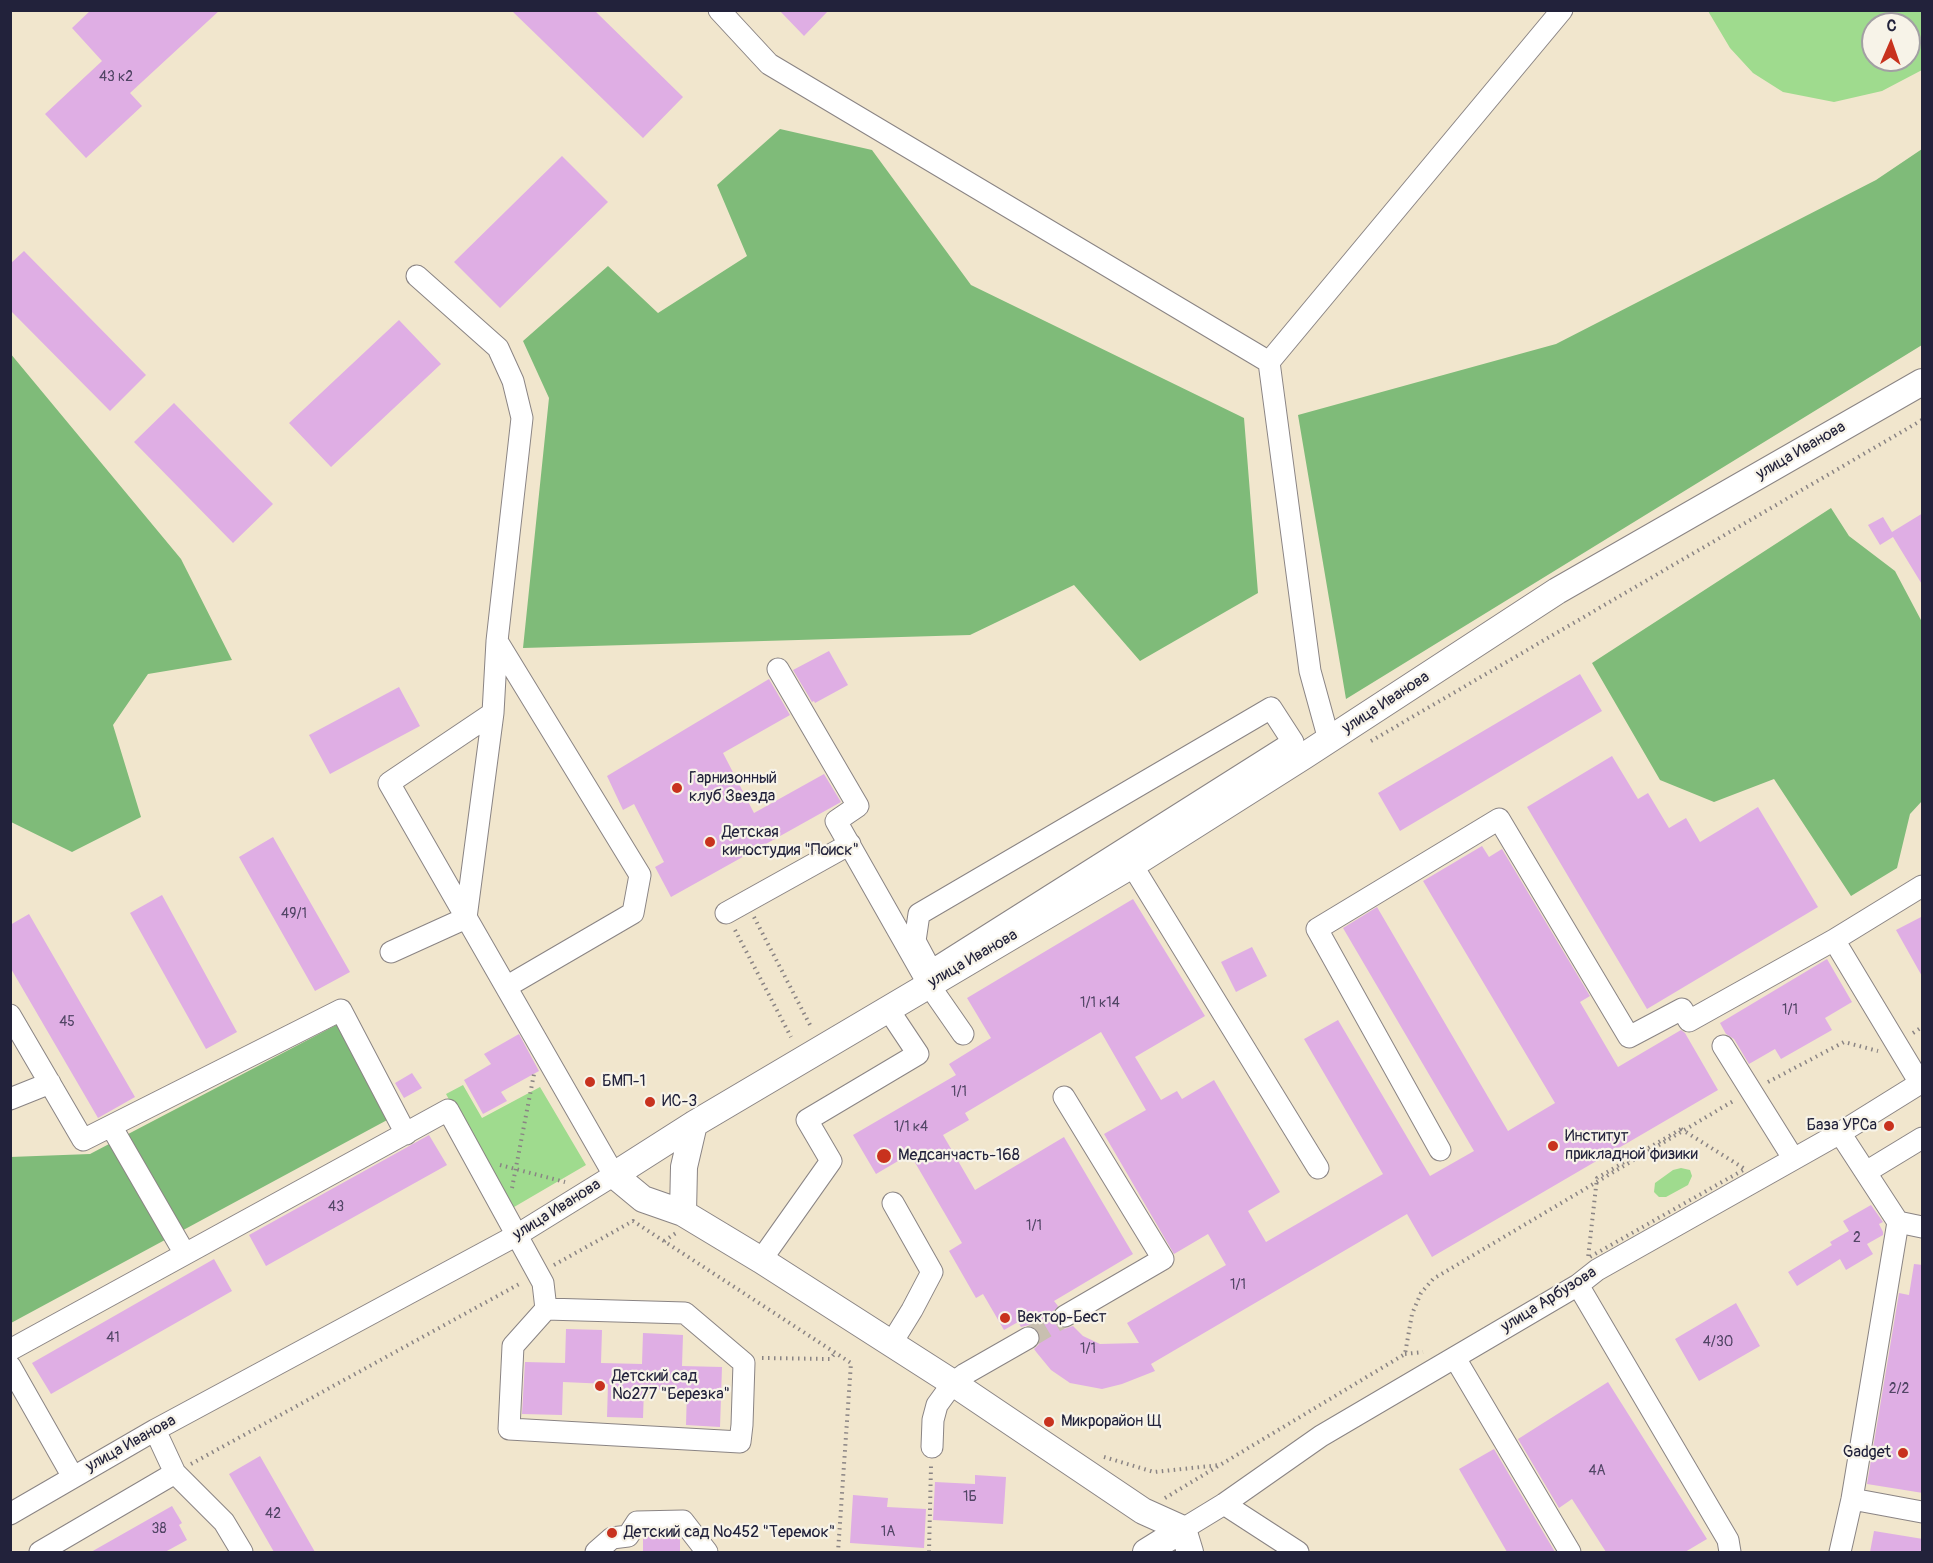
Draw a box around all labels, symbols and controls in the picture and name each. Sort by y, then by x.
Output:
north arrow [1861,12,1921,72]
text: С [1886,16,1897,36]
house number: 43 к2 [99,69,133,85]
street label: улица Иванова [1753,418,1849,484]
street label: улица Иванова [1339,668,1433,738]
place label: Гарнизонный клуб Звезда [689,769,777,807]
marker: Гарнизонный клуб Звезда [670,781,684,795]
place label: Детская киностудия "Поиск" [722,823,859,861]
marker: Детская киностудия "Поиск" [703,835,717,849]
house number: 49/1 [281,906,307,922]
street label: улица Иванова [925,926,1021,992]
house number: 1/1 к14 [1080,995,1120,1011]
house number: 1/1 [1782,1002,1798,1018]
house number: 45 [59,1014,75,1030]
place label: БМП-1 [602,1072,646,1092]
marker: БМП-1 [583,1075,597,1089]
house number: 1/1 [951,1084,967,1100]
place label: ИС-3 [662,1092,697,1112]
marker: ИС-3 [643,1095,657,1109]
place label: База УРСа [1806,1116,1877,1136]
house number: 1/1 к4 [894,1119,928,1135]
marker: База УРСа [1882,1119,1896,1133]
place label: Институт прикладной физики [1565,1127,1698,1165]
marker: Институт прикладной физики [1546,1139,1560,1153]
place label: Медсанчасть-168 [898,1146,1020,1166]
marker: Медсанчасть-168 [875,1147,893,1165]
street label: улица Иванова [509,1175,605,1245]
house number: 43 [328,1199,344,1215]
house number: 1/1 [1026,1218,1042,1234]
house number: 2 [1853,1230,1861,1246]
street label: улица Арбузова [1498,1263,1600,1337]
house number: 1/1 [1230,1277,1246,1293]
place label: Вектор-Бeст [1017,1308,1106,1328]
marker: Вектор-Бeст [998,1311,1012,1325]
house number: 41 [106,1330,120,1346]
house number: 4/30 [1703,1334,1733,1350]
house number: 1/1 [1080,1341,1096,1357]
place label: Детский сад №277 "Березка" [612,1367,730,1405]
marker: Детский сад №277 "Березка" [593,1379,607,1393]
house number: 2/2 [1889,1381,1909,1397]
street label: улица Иванова [83,1411,179,1477]
place label: Микрорайон Щ [1061,1412,1161,1432]
marker: Микрорайон Щ [1042,1415,1056,1429]
place label: Gadget [1843,1443,1891,1463]
marker: Gadget [1896,1446,1910,1460]
house number: 4А [1588,1463,1606,1479]
house number: 1Б [963,1489,977,1505]
house number: 42 [265,1506,281,1522]
house number: 38 [152,1521,166,1537]
place label: Детский сад №452 "Теремок" [624,1523,835,1543]
house number: 1А [881,1524,895,1540]
marker: Детский сад №452 "Теремок" [605,1526,619,1540]

